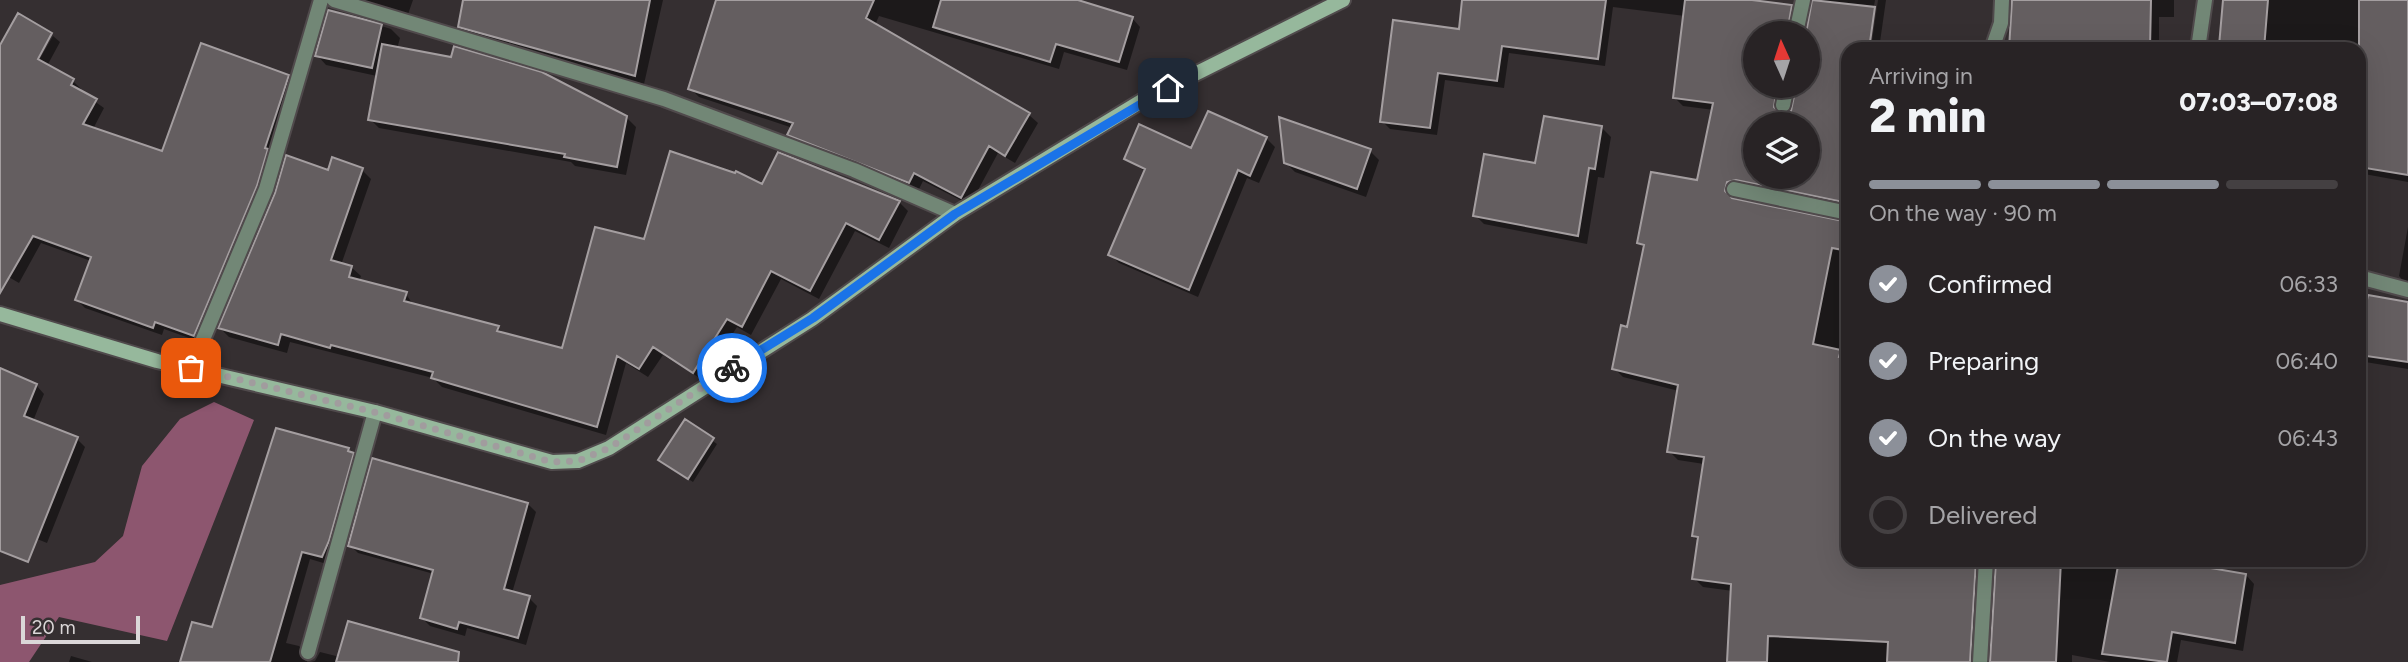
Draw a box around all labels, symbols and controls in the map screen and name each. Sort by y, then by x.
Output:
north arrow [1743,21,1820,98]
map controls [1743,21,1820,189]
pin [1138,58,1198,118]
text: Arriving in [1869,62,1973,90]
icon: home [1149,69,1187,107]
text: 07:03–07:08 [2179,86,2338,118]
text: 2 min [1869,88,1986,144]
button: layers [1743,112,1820,189]
text: On the way · 90 m [1869,199,2057,227]
icon: check [1869,265,1907,303]
text: Confirmed [1928,268,2052,300]
text: 06:33 [2279,270,2338,298]
courier [697,333,767,403]
pin [161,338,221,398]
icon: check [1869,342,1907,380]
text: Preparing [1928,345,2039,377]
text: 06:40 [2275,347,2338,375]
icon: bag [172,349,210,387]
icon: bike [713,349,751,387]
icon: check [1869,419,1907,457]
text: On the way [1928,422,2061,454]
text: 06:43 [2278,424,2338,452]
text: Delivered [1928,499,2037,531]
scale bar [21,613,140,645]
text: 20 m [32,616,76,639]

